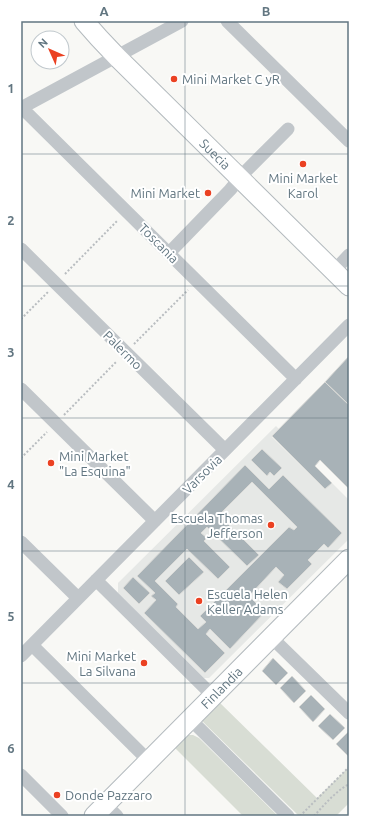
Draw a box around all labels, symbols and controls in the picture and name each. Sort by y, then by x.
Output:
text: A [99,4,109,18]
text: B [262,4,271,18]
north arrow [30,30,70,70]
text: N [36,36,50,50]
place label: Mini Market C yR [182,72,280,86]
marker: Mini Market C yR [169,74,179,84]
text: 1 [7,81,15,95]
street label: Suecia [197,136,234,172]
marker: Mini Market Karol [298,159,308,169]
place label: Mini Market Karol [268,171,338,200]
place label: Mini Market [130,186,200,200]
marker: Mini Market [203,188,213,198]
text: 2 [7,213,15,227]
street label: Toscania [136,220,182,266]
street label: Palermo [101,328,145,372]
text: 3 [7,345,15,359]
place label: Mini Market "La Esquina" [59,449,131,478]
street label: Varsovia [180,452,224,496]
marker: Mini Market "La Esquina" [46,458,56,468]
text: 4 [7,477,15,491]
place label: Escuela Thomas Jefferson [171,511,263,540]
marker: Escuela Thomas Jefferson [266,520,276,530]
place label: Escuela Helen Keller Adams [207,587,288,616]
marker: Escuela Helen Keller Adams [194,596,204,606]
text: 5 [7,609,15,623]
place label: Mini Market La Silvana [66,649,136,678]
marker: Mini Market La Silvana [139,658,149,668]
street label: Finlandia [198,664,245,711]
text: 6 [7,741,15,755]
place label: Donde Pazzaro [65,788,152,802]
marker: Donde Pazzaro [52,790,62,800]

